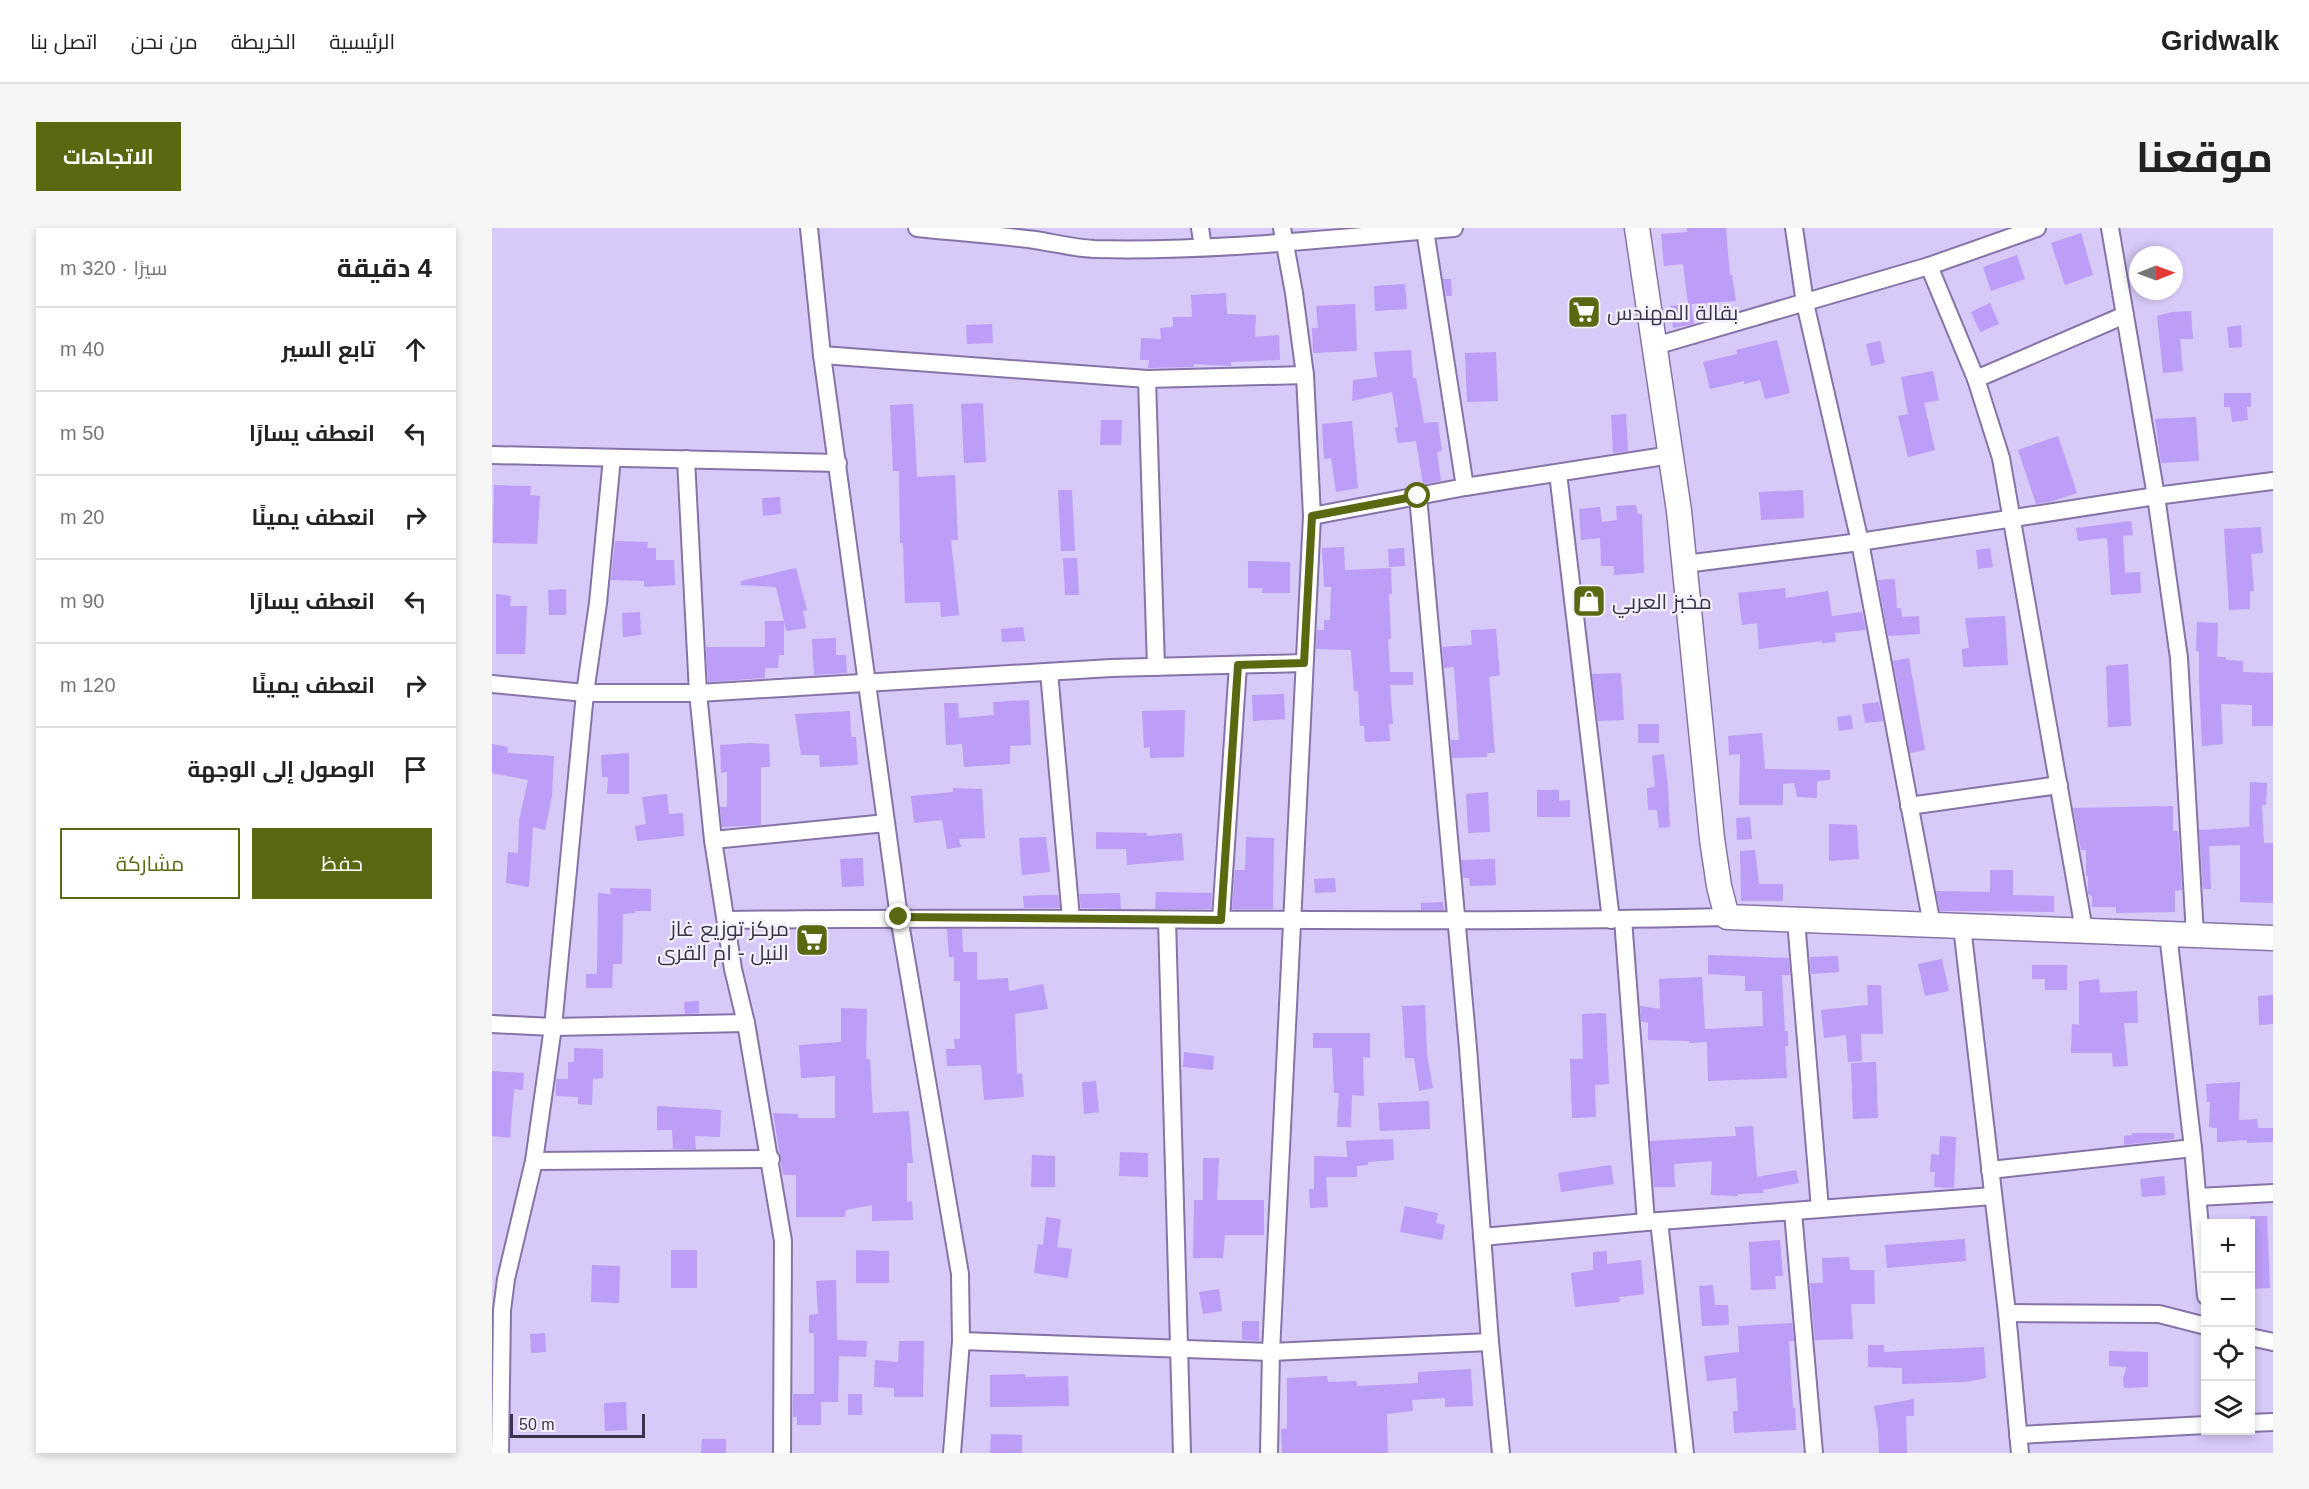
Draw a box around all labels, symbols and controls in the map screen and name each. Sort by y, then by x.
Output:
text: Gridwalk [2161,25,2279,56]
text: اتصل بنا [30,30,98,53]
text: من نحن [131,30,198,53]
text: الخريطة [231,30,296,53]
text: الرئيسية [329,30,395,53]
button: الاتجاهات [36,122,181,191]
text: موقعنا [2136,134,2273,181]
north arrow [2129,246,2183,300]
text: 4 دقيقة [337,253,432,283]
text: سيرًا · 320 m [60,257,167,279]
supermarket icon: بقالة المهندس [1566,294,1602,330]
place label: بقالة المهندس [1607,301,1738,326]
icon: ahead [399,333,432,366]
text: تابع السير [281,337,375,362]
text: 40 m [60,338,104,360]
icon: left [399,417,432,450]
text: انعطف يسارًا [249,421,375,446]
text: 50 m [60,422,104,444]
route start [1404,482,1430,508]
icon: right [399,501,432,534]
text: انعطف يمينًا [252,505,375,530]
text: 20 m [60,506,104,528]
shop icon: مخبز العربي [1571,583,1607,619]
icon: left [399,585,432,618]
text: انعطف يسارًا [249,589,375,614]
text: 90 m [60,590,104,612]
place label: مخبز العربي [1612,590,1712,618]
icon: right [399,669,432,702]
text: انعطف يمينًا [252,673,375,698]
text: 120 m [60,674,116,696]
icon: arrive [399,753,432,786]
text: الوصول إلى الوجهة [188,757,375,782]
button: مشاركة [60,828,240,899]
button: حفظ [252,828,432,899]
route end [885,903,911,929]
place label: مركز توزيع غاز النيل - ام القرى [657,917,789,967]
supermarket icon: مركز توزيع غاز النيل - ام القرى [794,922,830,958]
map controls [2201,1219,2255,1435]
button: + [2201,1219,2255,1273]
button: − [2201,1273,2255,1327]
button: locate [2201,1327,2255,1381]
button: layers [2201,1381,2255,1435]
scale bar [510,1411,645,1438]
text: 50 m [519,1416,555,1433]

